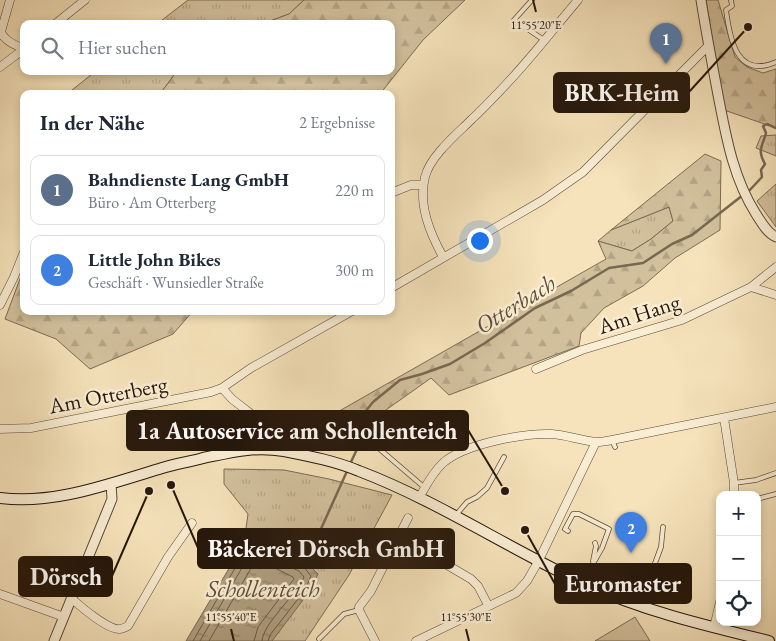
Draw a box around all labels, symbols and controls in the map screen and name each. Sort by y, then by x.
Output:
text: 11°55'20"E [510,17,562,33]
search box [20,20,395,75]
pin: 1 [650,23,682,64]
icon: search [38,34,66,62]
text: Hier suchen [78,35,167,60]
callout: BRK-Heim [554,73,689,112]
text: BRK-Heim [565,77,679,108]
text: In der Nähe [40,109,145,136]
text: 2 Ergebnisse [299,112,375,133]
text: Bahndienste Lang GmbH [88,167,289,192]
text: 1 [53,180,61,201]
text: 220 m [335,180,374,201]
text: Büro · Am Otterberg [88,192,216,213]
your location [467,228,493,254]
text: Little John Bikes [88,247,221,272]
text: 2 [53,260,61,281]
text: 300 m [335,260,374,281]
water label: Otterbach [469,267,561,341]
text: Geschäft · Wunsiedler Straße [88,272,264,293]
street label: Am Hang [593,287,684,341]
street label: Am Otterberg [45,369,170,421]
callout: 1a Autoservice am Schollenteich [127,411,468,450]
text: 1a Autoservice am Schollenteich [136,415,458,446]
map controls [716,491,761,626]
button: + [716,491,761,536]
pin: 2 [615,512,647,553]
callout: Bäckerei Dörsch GmbH [198,529,454,568]
text: Bäckerei Dörsch GmbH [208,533,444,564]
button: − [716,536,761,581]
callout: Dörsch [19,557,112,596]
text: Dörsch [30,561,103,592]
callout: Euromaster [555,564,691,603]
text: Euromaster [565,568,681,599]
water label: Schollenteich [205,573,320,604]
button: locate [716,581,761,626]
text: 11°55'40"E [205,609,257,625]
text: 11°55'30"E [440,609,492,625]

